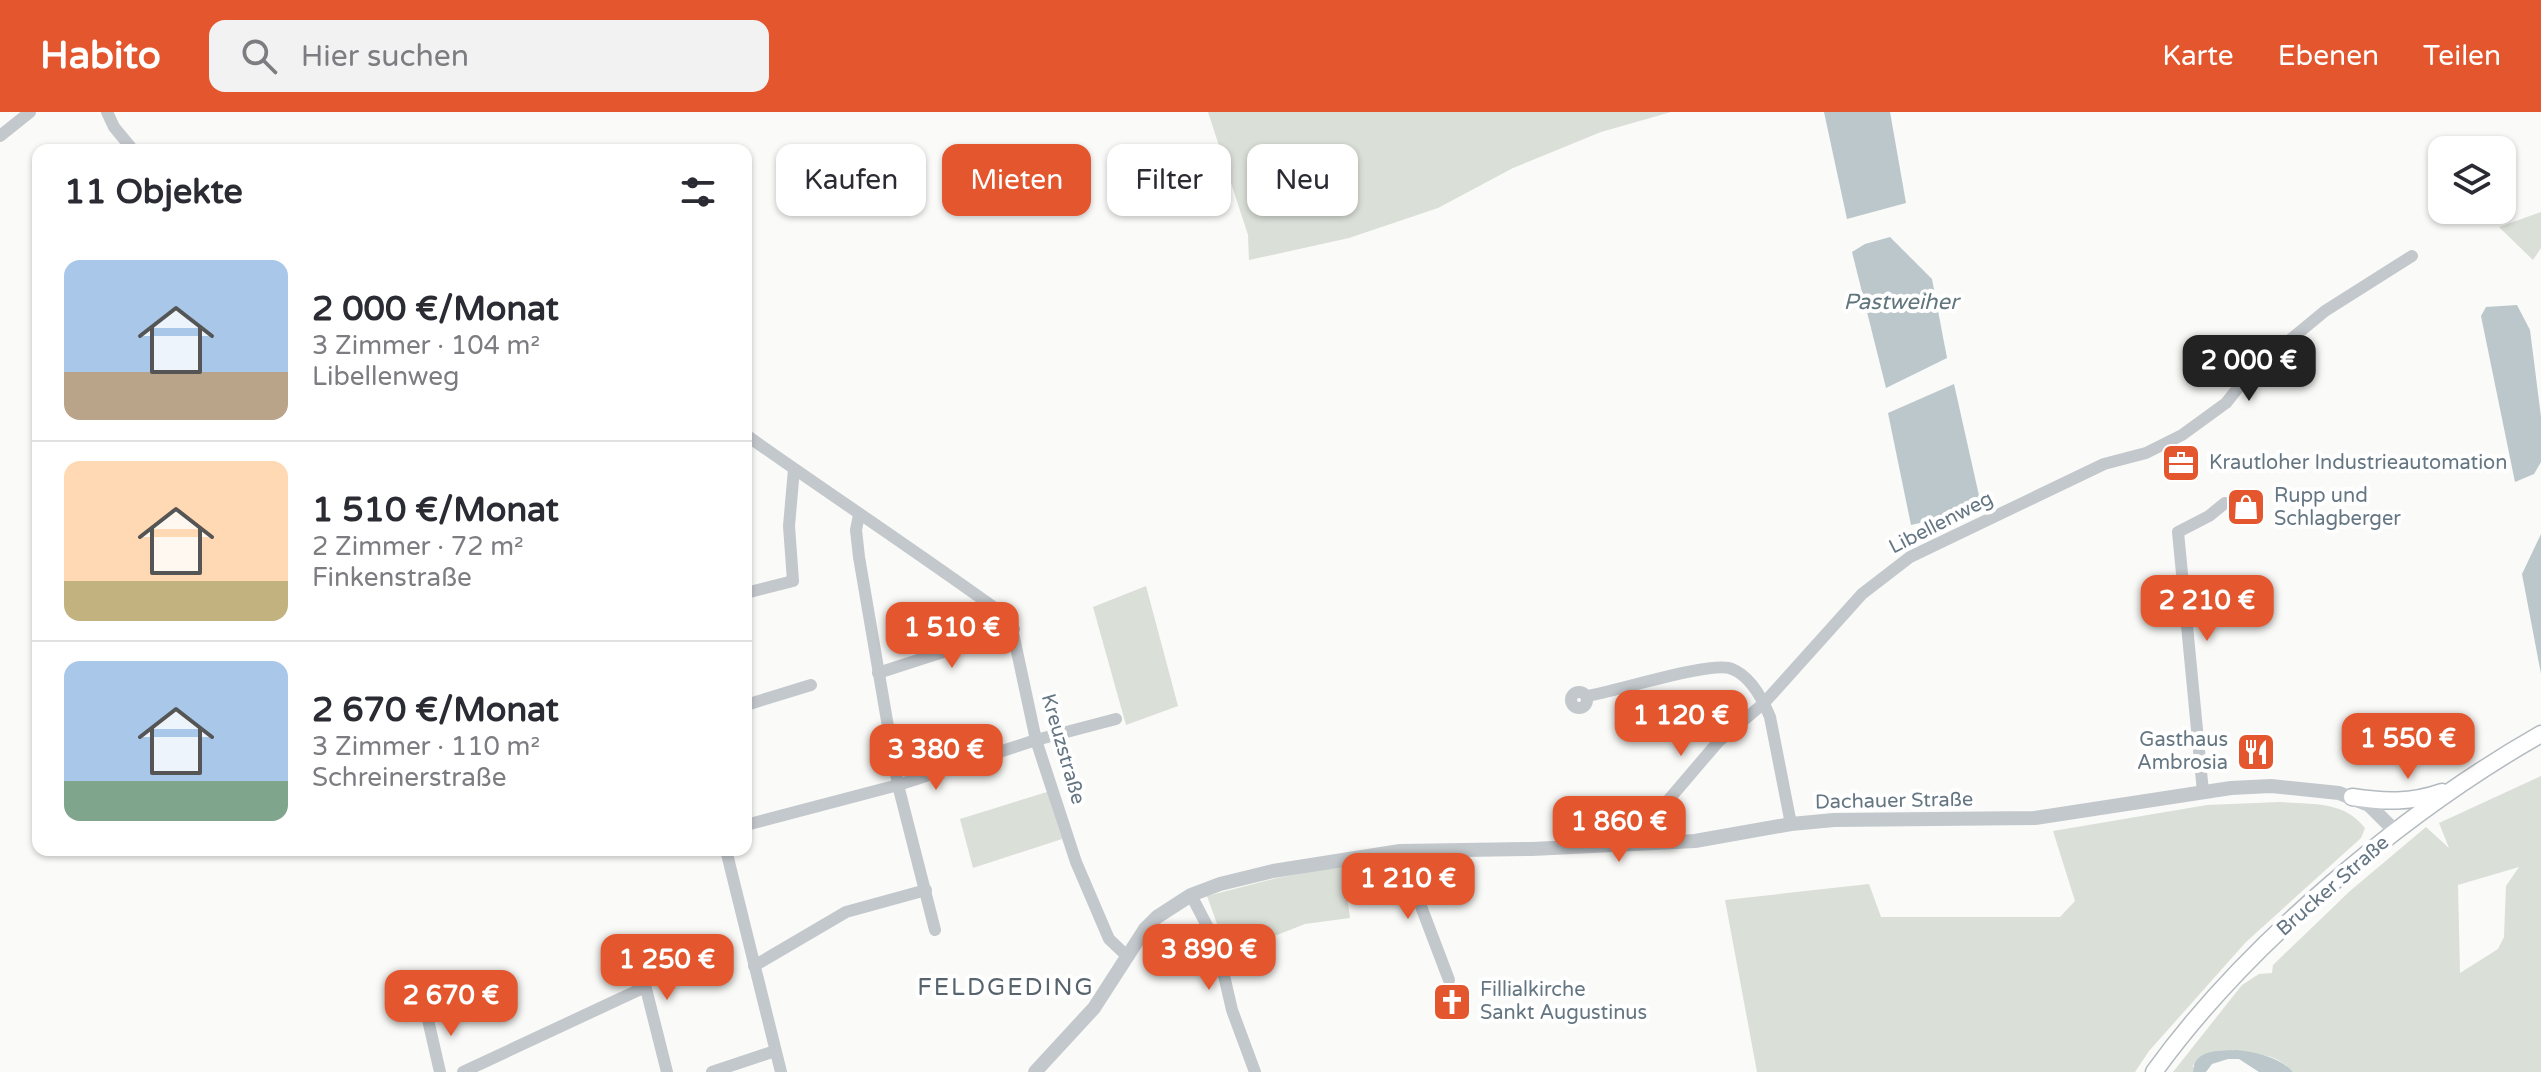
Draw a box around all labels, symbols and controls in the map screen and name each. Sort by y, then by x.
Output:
search box [209,20,769,92]
text: Habito [40,33,161,79]
icon: search [237,34,281,78]
text: Hier suchen [301,38,469,75]
text: Karte [2162,39,2234,73]
text: Ebenen [2278,39,2379,73]
text: Teilen [2423,39,2501,73]
map controls [2428,136,2516,224]
button: layers [2428,136,2516,224]
chip: Kaufen [776,144,926,216]
chip: Mieten [942,144,1091,216]
chip: Filter [1107,144,1231,216]
chip: Neu [1247,144,1358,216]
icon: filters [676,170,720,214]
text: 11 Objekte [64,172,243,213]
text: 2 000 €/Monat [312,289,559,330]
water label: Pastweiher [1844,289,1961,315]
icon: home [128,292,224,388]
text: 3 Zimmer · 104 m² [312,330,540,361]
pin: 2 000 € [2175,335,2323,403]
text: 2 000 € [2201,345,2297,376]
text: Libellenweg [312,361,459,392]
office icon: Krautloher Industrieautomation [2160,442,2202,484]
place label: Krautloher Industrieautomation [2209,451,2507,475]
place label: Rupp und Schlagberger [2274,484,2401,531]
shop icon: Rupp und Schlagberger [2225,486,2267,528]
street label: Libellenweg [1885,487,1997,559]
text: 1 510 €/Monat [312,490,559,531]
icon: home [128,493,224,589]
text: 2 Zimmer · 72 m² [312,531,524,562]
text: Finkenstraße [312,562,472,593]
pin: 2 210 € [2133,575,2281,643]
text: 2 210 € [2159,585,2255,616]
pin: 1 510 € [878,602,1026,670]
text: 1 510 € [904,612,1000,643]
text: 2 670 €/Monat [312,690,559,731]
pin: 1 120 € [1607,690,1755,758]
street label: Kreuzstraße [1036,691,1090,807]
icon: home [128,693,224,789]
text: 1 120 € [1633,700,1729,731]
pin: 1 550 € [2334,713,2482,781]
text: 1 550 € [2360,723,2456,754]
pin: 3 380 € [862,724,1010,792]
place label: Gasthaus Ambrosia [2137,728,2228,775]
text: 3 Zimmer · 110 m² [312,731,540,762]
restaurant icon: Gasthaus Ambrosia [2235,731,2277,773]
text: 3 380 € [888,734,984,765]
text: Schreinerstraße [312,762,506,793]
street label: Dachauer Straße [1815,788,1973,814]
pin: 1 860 € [1545,796,1693,864]
text: 1 860 € [1571,806,1667,837]
street label: Brucker Straße [2272,831,2394,941]
pin: 1 210 € [1334,853,1482,921]
text: 1 210 € [1360,863,1456,894]
pin: 3 890 € [1135,924,1283,992]
pin: 1 250 € [593,934,741,1002]
text: 3 890 € [1161,934,1257,965]
text: 1 250 € [619,944,715,975]
pin: 2 670 € [377,970,525,1038]
district label: FELDGEDING [917,973,1095,1002]
place label: Fillialkirche Sankt Augustinus [1480,978,1647,1025]
text: 2 670 € [403,980,499,1011]
church icon: Fillialkirche Sankt Augustinus [1431,981,1473,1023]

